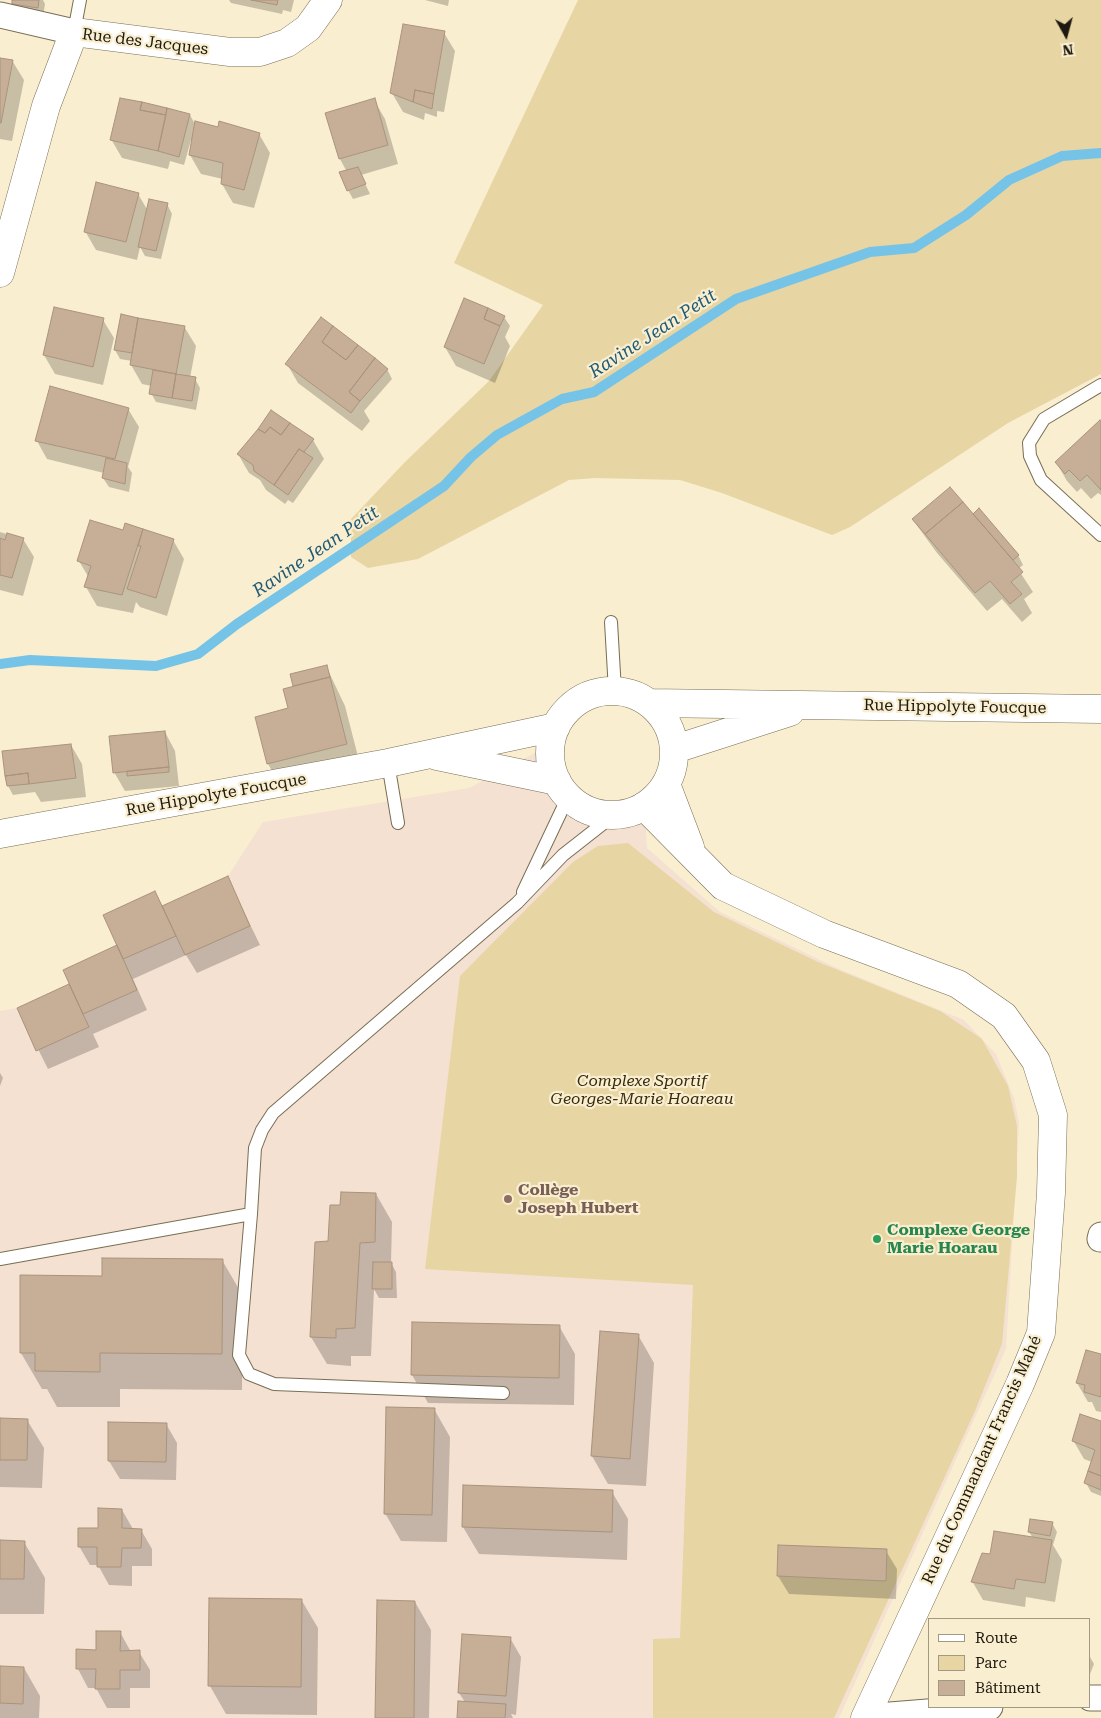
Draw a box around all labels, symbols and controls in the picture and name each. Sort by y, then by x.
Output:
north arrow [1041,10,1091,60]
street label: Rue des Jacques [81,25,209,59]
text: N [1062,41,1074,58]
water label: Ravine Jean Petit [585,285,721,383]
water label: Ravine Jean Petit [249,502,383,602]
street label: Rue Hippolyte Foucque [863,696,1047,718]
street label: Rue Hippolyte Foucque [124,770,308,820]
park label: Complexe Sportif Georges-Marie Hoareau [550,1071,734,1109]
place label: Collège Joseph Hubert [518,1180,639,1218]
marker: Collège Joseph Hubert [502,1193,514,1205]
place label: Complexe George Marie Hoarau [887,1220,1030,1258]
marker: Complexe George Marie Hoarau [871,1233,883,1245]
street label: Rue du Commandant Francis Mahé [918,1333,1046,1587]
legend [928,1618,1091,1708]
text: Route [975,1629,1017,1647]
text: Parc [975,1654,1007,1672]
text: Bâtiment [975,1679,1041,1697]

